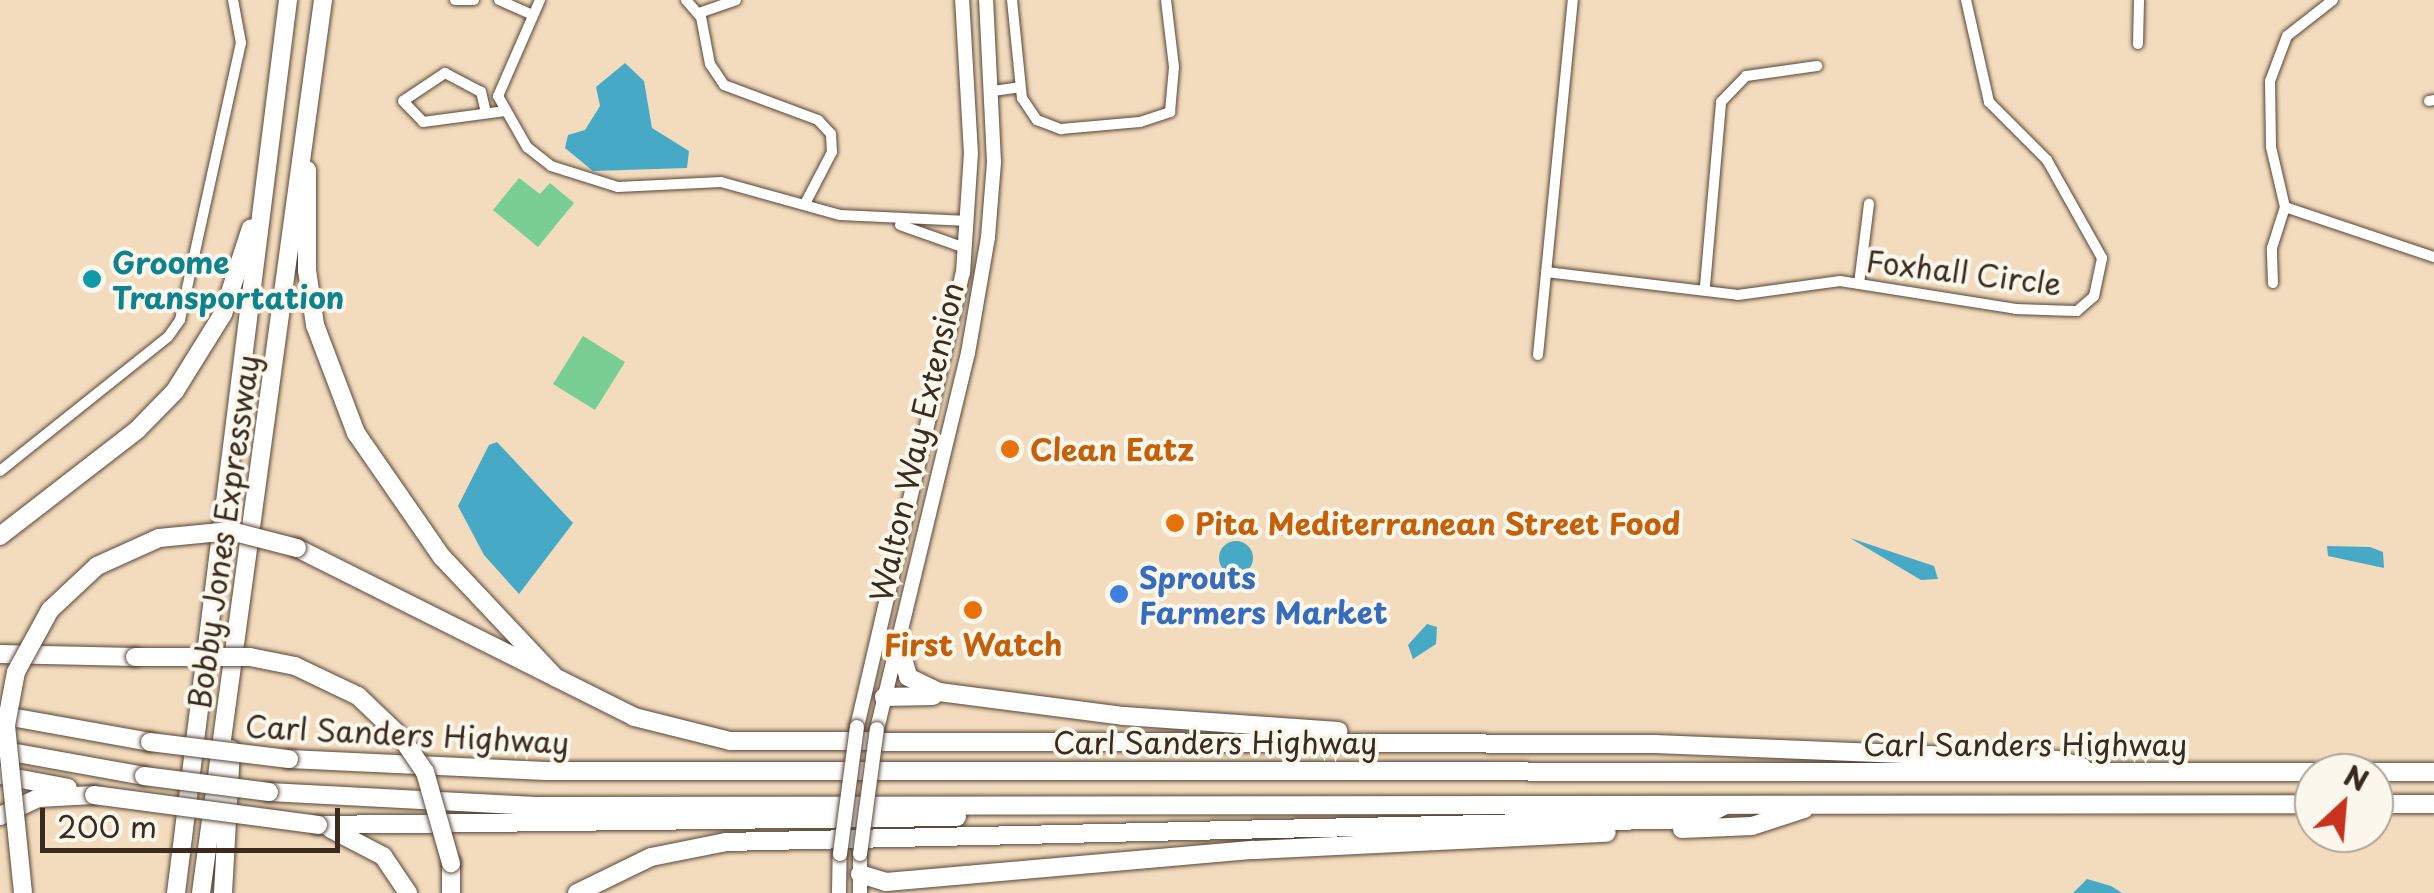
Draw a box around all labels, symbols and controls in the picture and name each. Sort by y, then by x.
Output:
street label: Foxhall Circle [1863,242,2065,302]
place label: Groome Transportation [112,244,344,314]
marker: Groome Transportation [81,268,103,290]
street label: Walton Way Extension [862,280,970,604]
street label: Bobby Jones Expressway [180,351,266,713]
place label: Clean Eatz [1030,431,1194,467]
marker: Clean Eatz [999,438,1021,460]
place label: Pita Mediterranean Street Food [1195,505,1680,541]
marker: Pita Mediterranean Street Food [1164,512,1186,534]
place label: Sprouts Farmers Market [1139,559,1389,630]
marker: Sprouts Farmers Market [1108,583,1130,605]
marker: First Watch [962,599,984,621]
place label: First Watch [884,626,1062,662]
street label: Carl Sanders Highway [244,708,570,760]
street label: Carl Sanders Highway [1053,724,1377,760]
street label: Carl Sanders Highway [1863,726,2187,762]
north arrow [2294,753,2394,853]
text: N [2337,753,2376,802]
scale bar [45,788,345,850]
text: 200 m [57,803,157,848]

